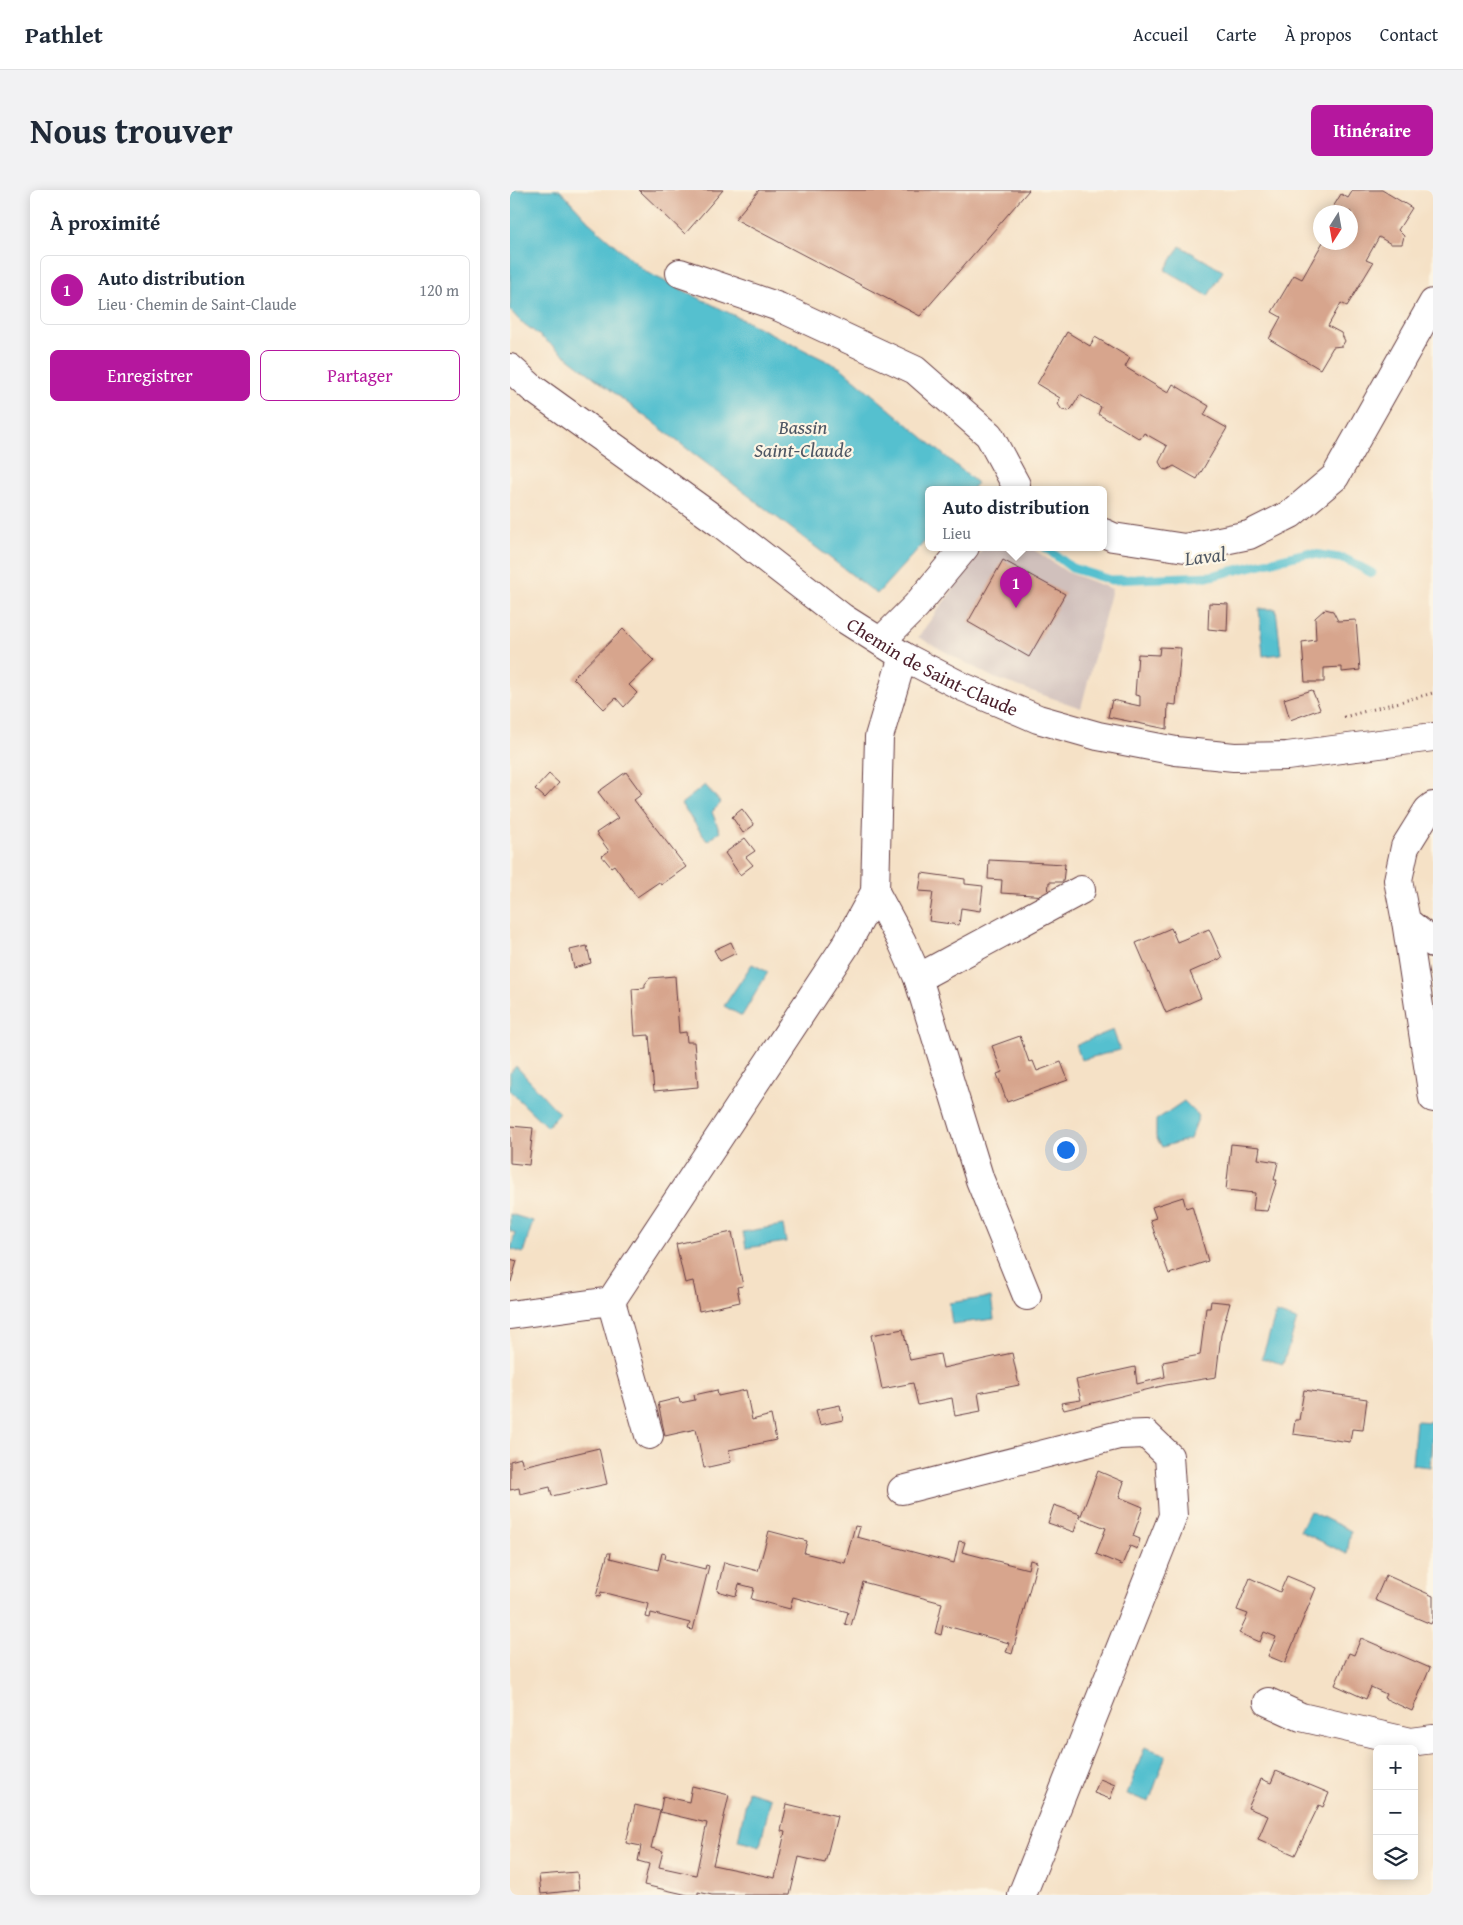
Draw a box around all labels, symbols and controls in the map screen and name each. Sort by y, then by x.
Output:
text: Pathlet [25,17,103,52]
text: Accueil [1133,21,1188,48]
text: Carte [1216,21,1257,48]
text: À propos [1285,21,1352,48]
text: Contact [1380,21,1438,48]
text: Nous trouver [30,105,233,156]
button: Itinéraire [1311,105,1433,156]
north arrow [1313,205,1358,250]
text: À proximité [50,207,160,238]
text: Auto distribution [98,264,245,292]
text: 1 [63,278,71,302]
text: 120 m [419,278,459,302]
text: Lieu · Chemin de Saint-Claude [98,292,296,316]
button: Enregistrer [50,350,250,401]
button: Partager [260,350,460,401]
water label: Bassin Saint-Claude [754,412,852,464]
popup [925,486,1107,551]
text: Auto distribution [942,493,1090,521]
text: Lieu [942,521,971,545]
water label: Laval [1182,539,1227,573]
pin: 1 [1000,567,1032,608]
street label: Chemin de Saint-Claude [842,610,1023,723]
your location [1053,1137,1079,1163]
map controls [1373,1745,1418,1880]
button: + [1373,1745,1418,1790]
button: − [1373,1790,1418,1835]
button: layers [1373,1835,1418,1880]

